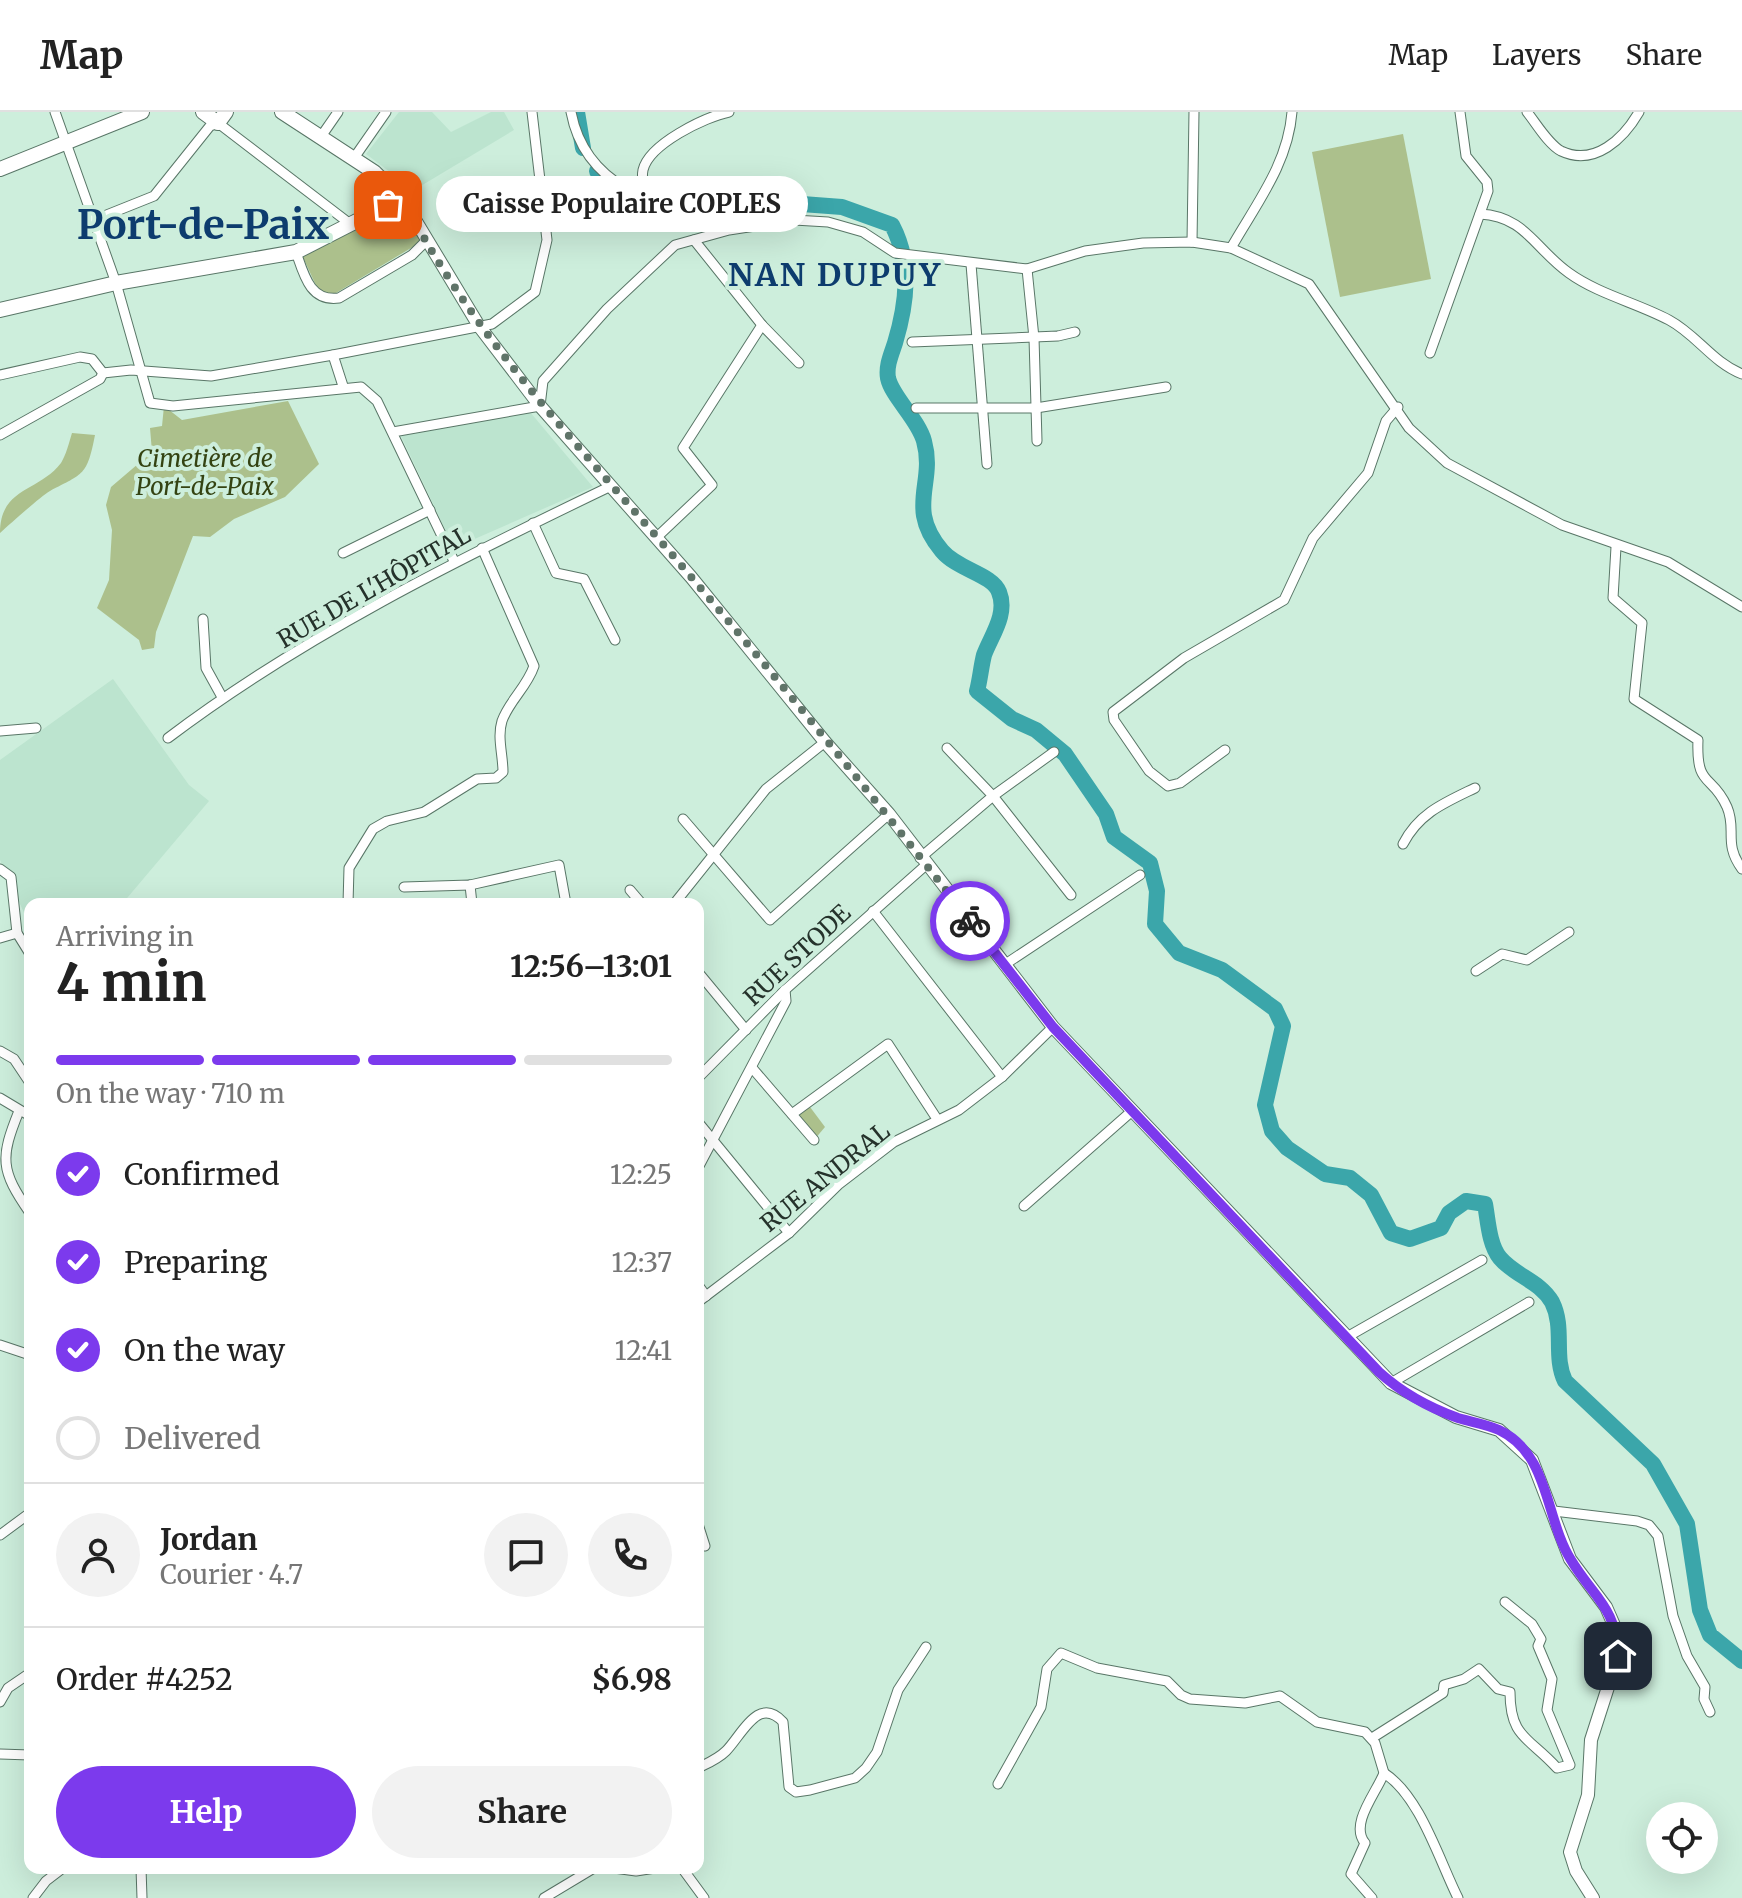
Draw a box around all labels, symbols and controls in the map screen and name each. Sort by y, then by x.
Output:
text: Map [40,32,124,79]
text: Map [1388,37,1448,73]
text: Layers [1492,37,1581,73]
text: Share [1625,37,1702,73]
pin [354,171,422,239]
callout: Caisse Populaire COPLES [436,177,808,233]
icon: bag [366,183,410,227]
text: Caisse Populaire COPLES [463,187,781,220]
district label: Port-de-Paix [77,200,329,250]
district label: NAN DUPUY [728,255,942,295]
park label: Cimetière de Port-de-Paix [136,443,275,502]
street label: RUE DE L'HÔPITAL [272,519,476,655]
courier [930,881,1010,961]
street label: RUE STODE [737,897,858,1012]
icon: bike [948,899,992,943]
text: Arriving in [56,920,194,953]
text: 12:56–13:01 [510,947,672,985]
text: 4 min [56,950,207,1015]
text: On the way · 710 m [56,1077,285,1110]
street label: RUE ANDRAL [754,1115,896,1239]
icon: check [56,1152,100,1196]
text: Confirmed [124,1155,279,1193]
text: 12:25 [610,1158,672,1191]
icon: check [56,1240,100,1284]
text: Preparing [124,1243,267,1281]
text: 12:37 [611,1246,672,1279]
icon: check [56,1328,100,1372]
text: On the way [124,1331,285,1369]
text: 12:41 [615,1334,672,1367]
text: Delivered [124,1419,261,1457]
button: person [56,1513,140,1597]
button: chat [484,1513,568,1597]
button: phone [588,1513,672,1597]
text: Jordan [160,1520,258,1558]
text: Courier · 4.7 [160,1558,303,1591]
pin [1584,1622,1652,1690]
icon: home [1596,1634,1640,1678]
text: Order #4252 [56,1660,233,1698]
text: $6.98 [591,1660,672,1698]
button: Help [56,1766,356,1858]
button: Share [372,1766,672,1858]
map controls [1646,1802,1718,1874]
button: locate [1646,1802,1718,1874]

